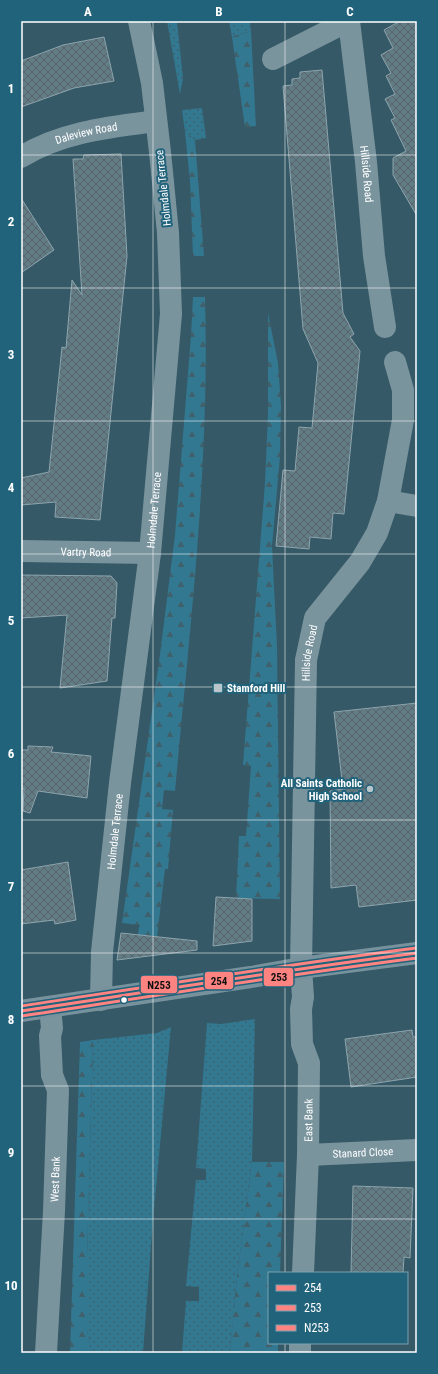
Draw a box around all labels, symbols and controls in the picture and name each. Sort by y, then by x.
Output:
text: A [84,4,92,19]
text: B [215,4,223,19]
text: C [346,4,354,19]
text: 1 [8,81,14,96]
street label: Daleview Road [54,120,118,147]
street label: Hillside Road [357,145,375,203]
street label: Holmdale Terrace [153,149,174,227]
text: 2 [8,214,15,229]
text: 3 [8,347,14,362]
street label: Holmdale Terrace [144,472,164,549]
text: 4 [8,480,15,495]
street label: Vartry Road [60,546,111,559]
text: 5 [8,613,15,628]
street label: Hillside Road [300,624,320,681]
marker: Stamford Hill [212,682,224,694]
place label: Stamford Hill [227,682,286,695]
text: 6 [8,746,15,761]
place label: All Saints Catholic High School [281,777,362,803]
marker: All Saints Catholic High School [365,784,375,794]
street label: Holmdale Terrace [105,793,126,870]
text: 7 [8,879,15,894]
line badge: 253 [263,967,294,987]
line badge: 254 [204,971,234,990]
text: 253 [271,971,288,984]
line badge: N253 [140,975,178,994]
text: 254 [211,975,228,988]
text: N253 [147,979,171,992]
unlabelled marker [119,995,129,1005]
text: 8 [8,1012,14,1027]
street label: East Bank [302,1098,316,1142]
text: 9 [8,1145,14,1160]
street label: Stanard Close [332,1145,394,1161]
street label: West Bank [48,1156,63,1202]
legend [268,1272,408,1344]
text: 10 [4,1278,18,1293]
text: 254 [304,1281,322,1295]
text: 253 [304,1301,322,1315]
text: N253 [304,1321,329,1335]

